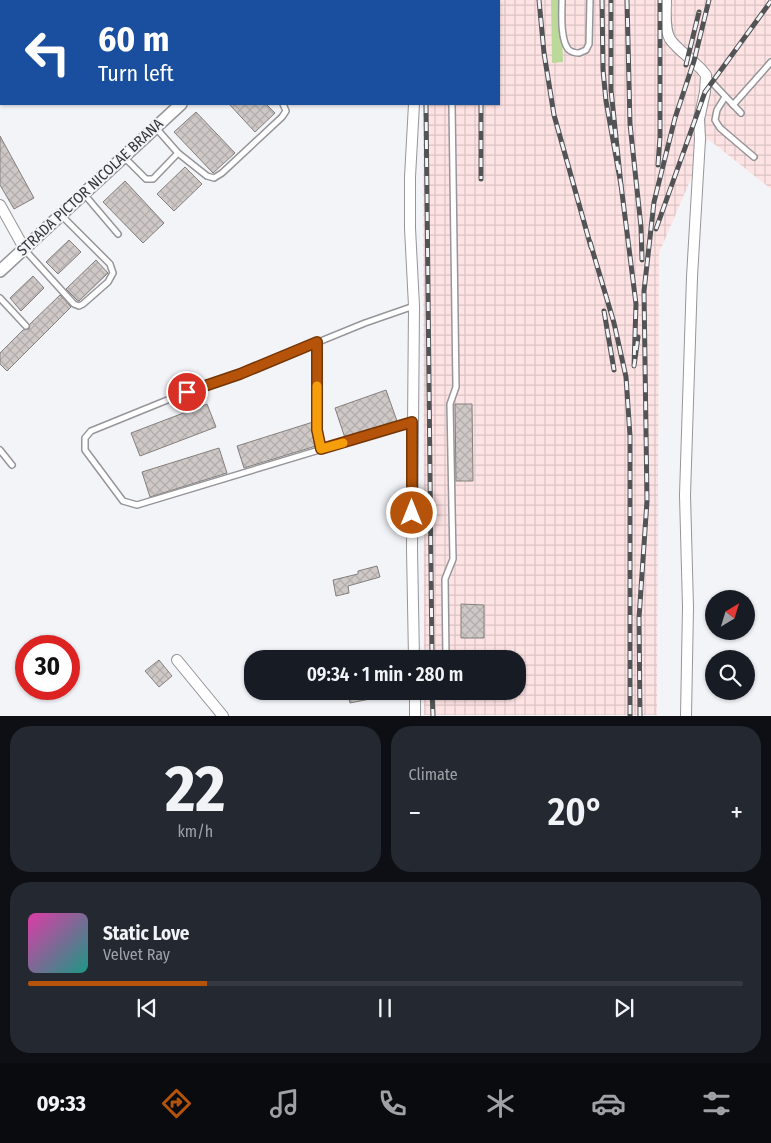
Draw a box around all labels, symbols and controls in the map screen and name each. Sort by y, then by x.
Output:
text: 60 m [98,18,169,60]
icon: left [15,20,80,85]
text: Turn left [98,60,174,87]
street label: STRADA PICTOR NICOLAE BRANA [13,115,167,259]
pin [166,371,208,413]
icon: arrive [173,378,201,406]
position arrow [385,486,437,538]
north arrow [705,590,755,640]
map controls [705,590,755,700]
speed limit sign: 30 [15,635,80,700]
button: search [705,650,755,700]
text: 09:34 · 1 min · 280 m [307,663,463,686]
text: 22 [165,750,225,828]
text: Climate [409,765,458,784]
text: 20° [548,789,604,835]
text: − [409,796,421,829]
text: + [730,796,743,829]
text: km/h [177,822,213,841]
text: Static Love [103,922,190,945]
text: Velvet Ray [103,945,170,964]
icon: previous [133,994,161,1022]
icon: pause [371,994,399,1022]
icon: next [610,994,638,1022]
icon: directions [159,1086,194,1121]
icon: music [267,1086,302,1121]
icon: phone [375,1086,410,1121]
icon: climate [483,1086,518,1121]
icon: car [591,1086,626,1121]
icon: filters [699,1086,734,1121]
text: 09:33 [37,1090,86,1117]

